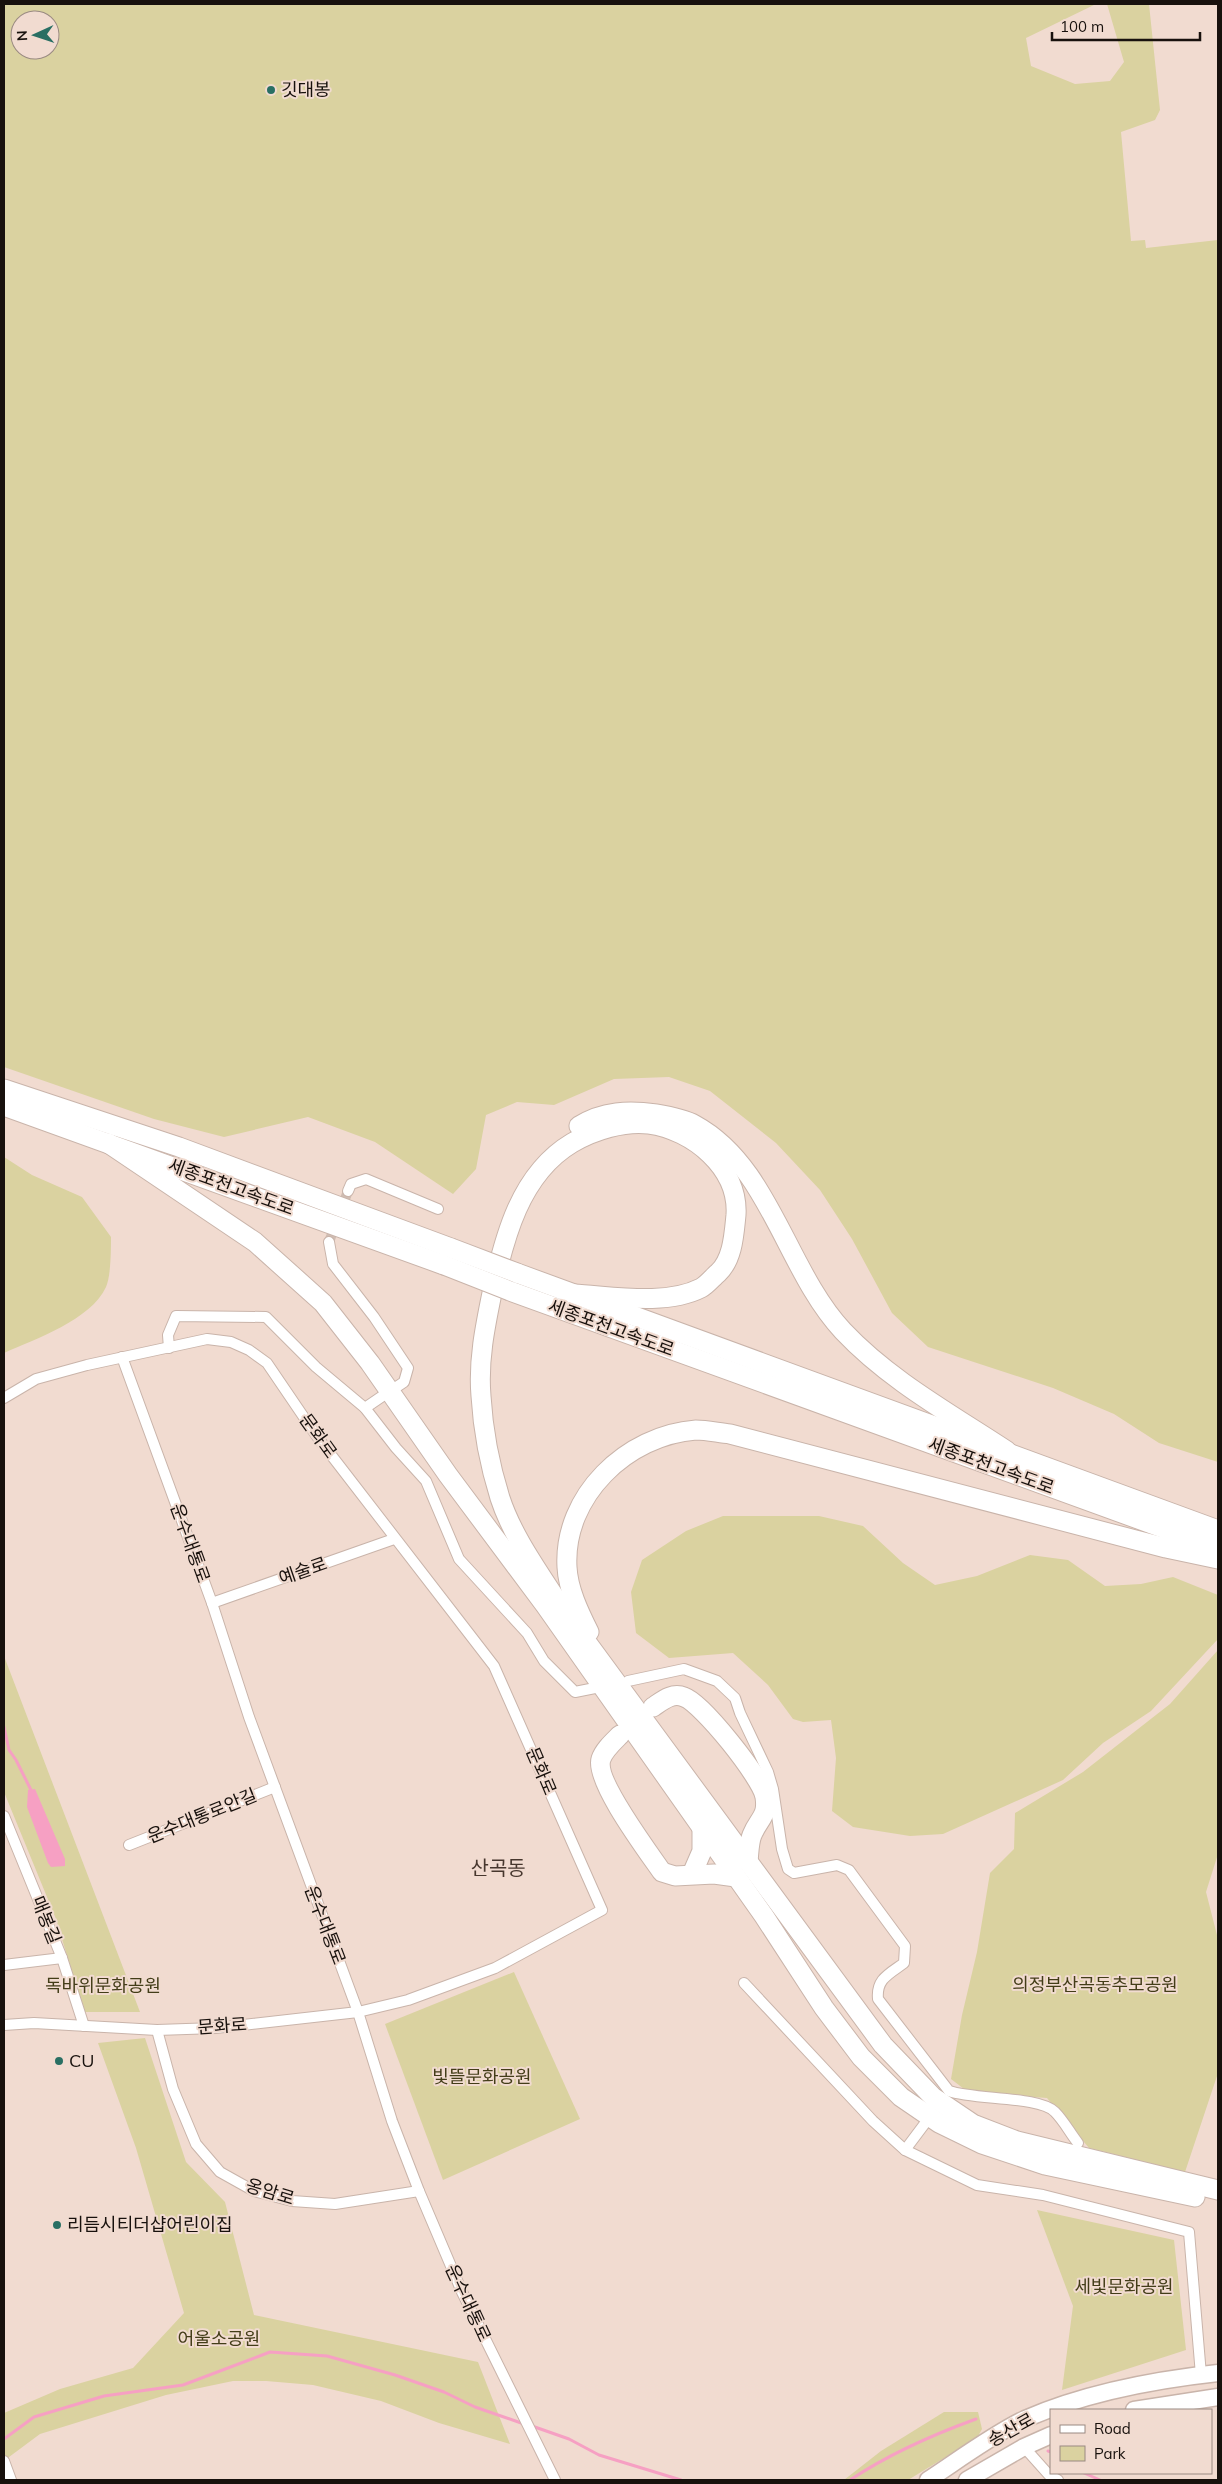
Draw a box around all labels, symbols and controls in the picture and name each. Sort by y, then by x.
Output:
north arrow [10,10,60,60]
scale bar [1052,10,1200,42]
text: 100 m [1060,17,1104,36]
text: N [13,30,31,41]
place label: 깃대봉 [281,78,331,101]
marker: 깃대봉 [265,84,277,96]
street label: 세종포천고속도로 [165,1153,297,1220]
street label: 세종포천고속도로 [545,1294,677,1361]
street label: 문화로 [294,1409,342,1463]
street label: 세종포천고속도로 [925,1432,1057,1499]
street label: 운수대통로 [166,1500,215,1586]
street label: 예술로 [276,1552,330,1589]
street label: 문화로 [521,1743,562,1798]
street label: 운수대통로안길 [144,1783,260,1848]
district label: 산곡동 [470,1855,526,1880]
street label: 운수대통로 [300,1882,351,1968]
street label: 매봉길 [26,1892,66,1947]
park label: 의정부산곡동추모공원 [1012,1973,1178,1996]
park label: 독바위문화공원 [45,1974,161,1997]
street label: 문화로 [196,2012,248,2039]
place label: CU [69,2049,94,2072]
marker: CU [53,2055,65,2067]
park label: 빛뜰문화공원 [432,2065,532,2088]
street label: 옹암로 [243,2173,297,2210]
place label: 리듬시티더샵어린이집 [67,2213,233,2236]
marker: 리듬시티더샵어린이집 [51,2219,63,2231]
street label: 운수대통로 [441,2260,496,2345]
park label: 세빛문화공원 [1074,2275,1174,2298]
park label: 어울소공원 [178,2327,260,2350]
street label: 송산로 [983,2407,1038,2452]
legend [1050,2409,1212,2474]
text: Road [1094,2419,1131,2438]
text: Park [1094,2444,1126,2463]

